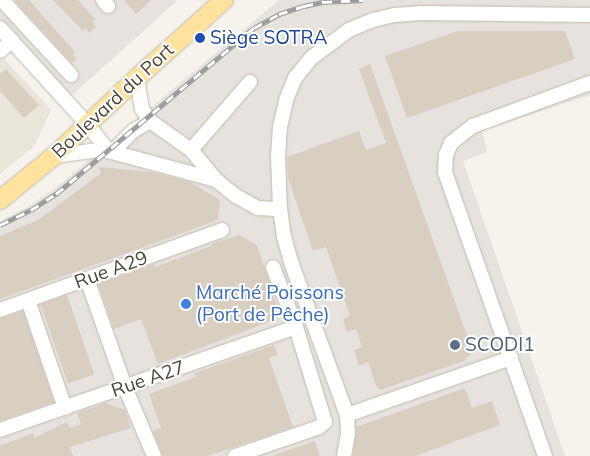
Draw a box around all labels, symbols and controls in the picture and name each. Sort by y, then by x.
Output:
place label: Siège SOTRA [210,27,327,49]
marker: Siège SOTRA [194,32,206,44]
street label: Boulevard du Port [47,39,179,163]
street label: Rue A29 [71,246,151,294]
place label: Marché Poissons (Port de Pêche) [196,282,344,326]
marker: Marché Poissons (Port de Pêche) [180,298,192,310]
place label: SCODI1 [465,334,535,356]
marker: SCODI1 [449,339,461,351]
street label: Rue A27 [108,356,188,402]

